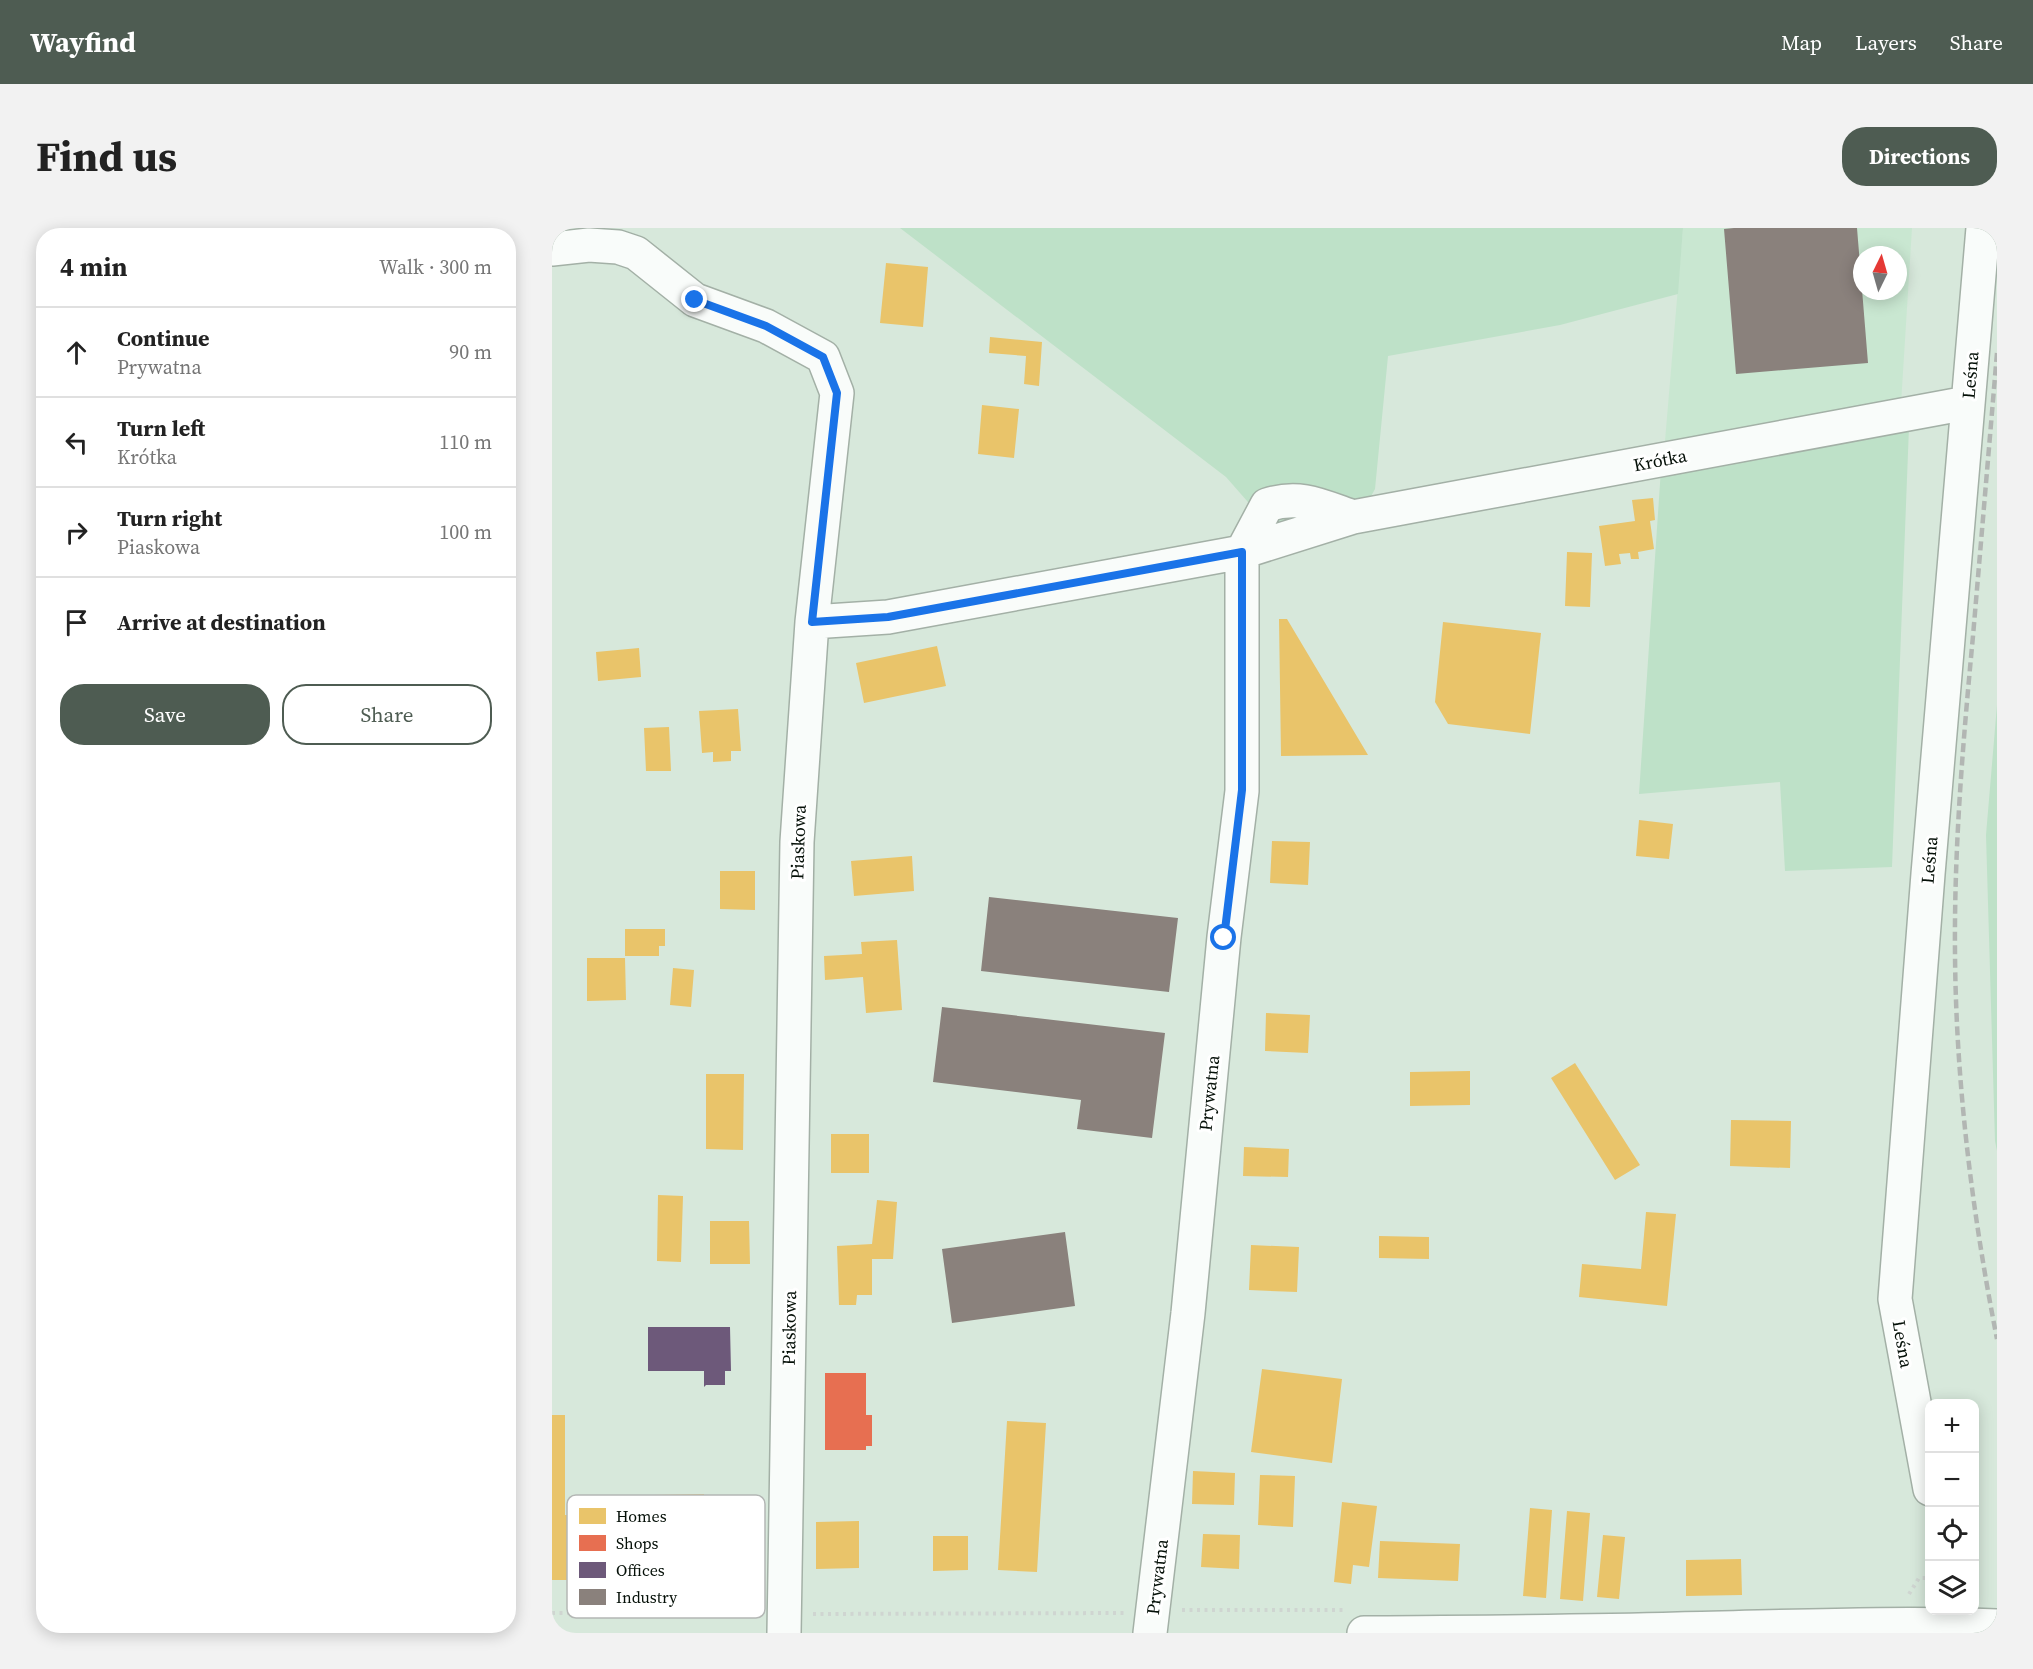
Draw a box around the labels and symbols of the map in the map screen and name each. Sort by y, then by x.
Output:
north arrow [1853,246,1907,300]
route end [681,286,707,312]
street label: Leśna [1955,349,1985,400]
street label: Krótka [1631,442,1690,477]
street label: Piaskowa [784,803,812,880]
street label: Leśna [1914,834,1944,885]
route start [1210,924,1236,950]
street label: Prywatna [1193,1053,1225,1132]
street label: Piaskowa [776,1289,802,1366]
street label: Leśna [1887,1318,1920,1371]
legend [567,1495,765,1618]
text: Homes [616,1505,667,1527]
text: Shops [616,1532,659,1554]
street label: Prywatna [1140,1537,1174,1616]
text: Offices [616,1559,665,1581]
text: Industry [616,1586,678,1608]

